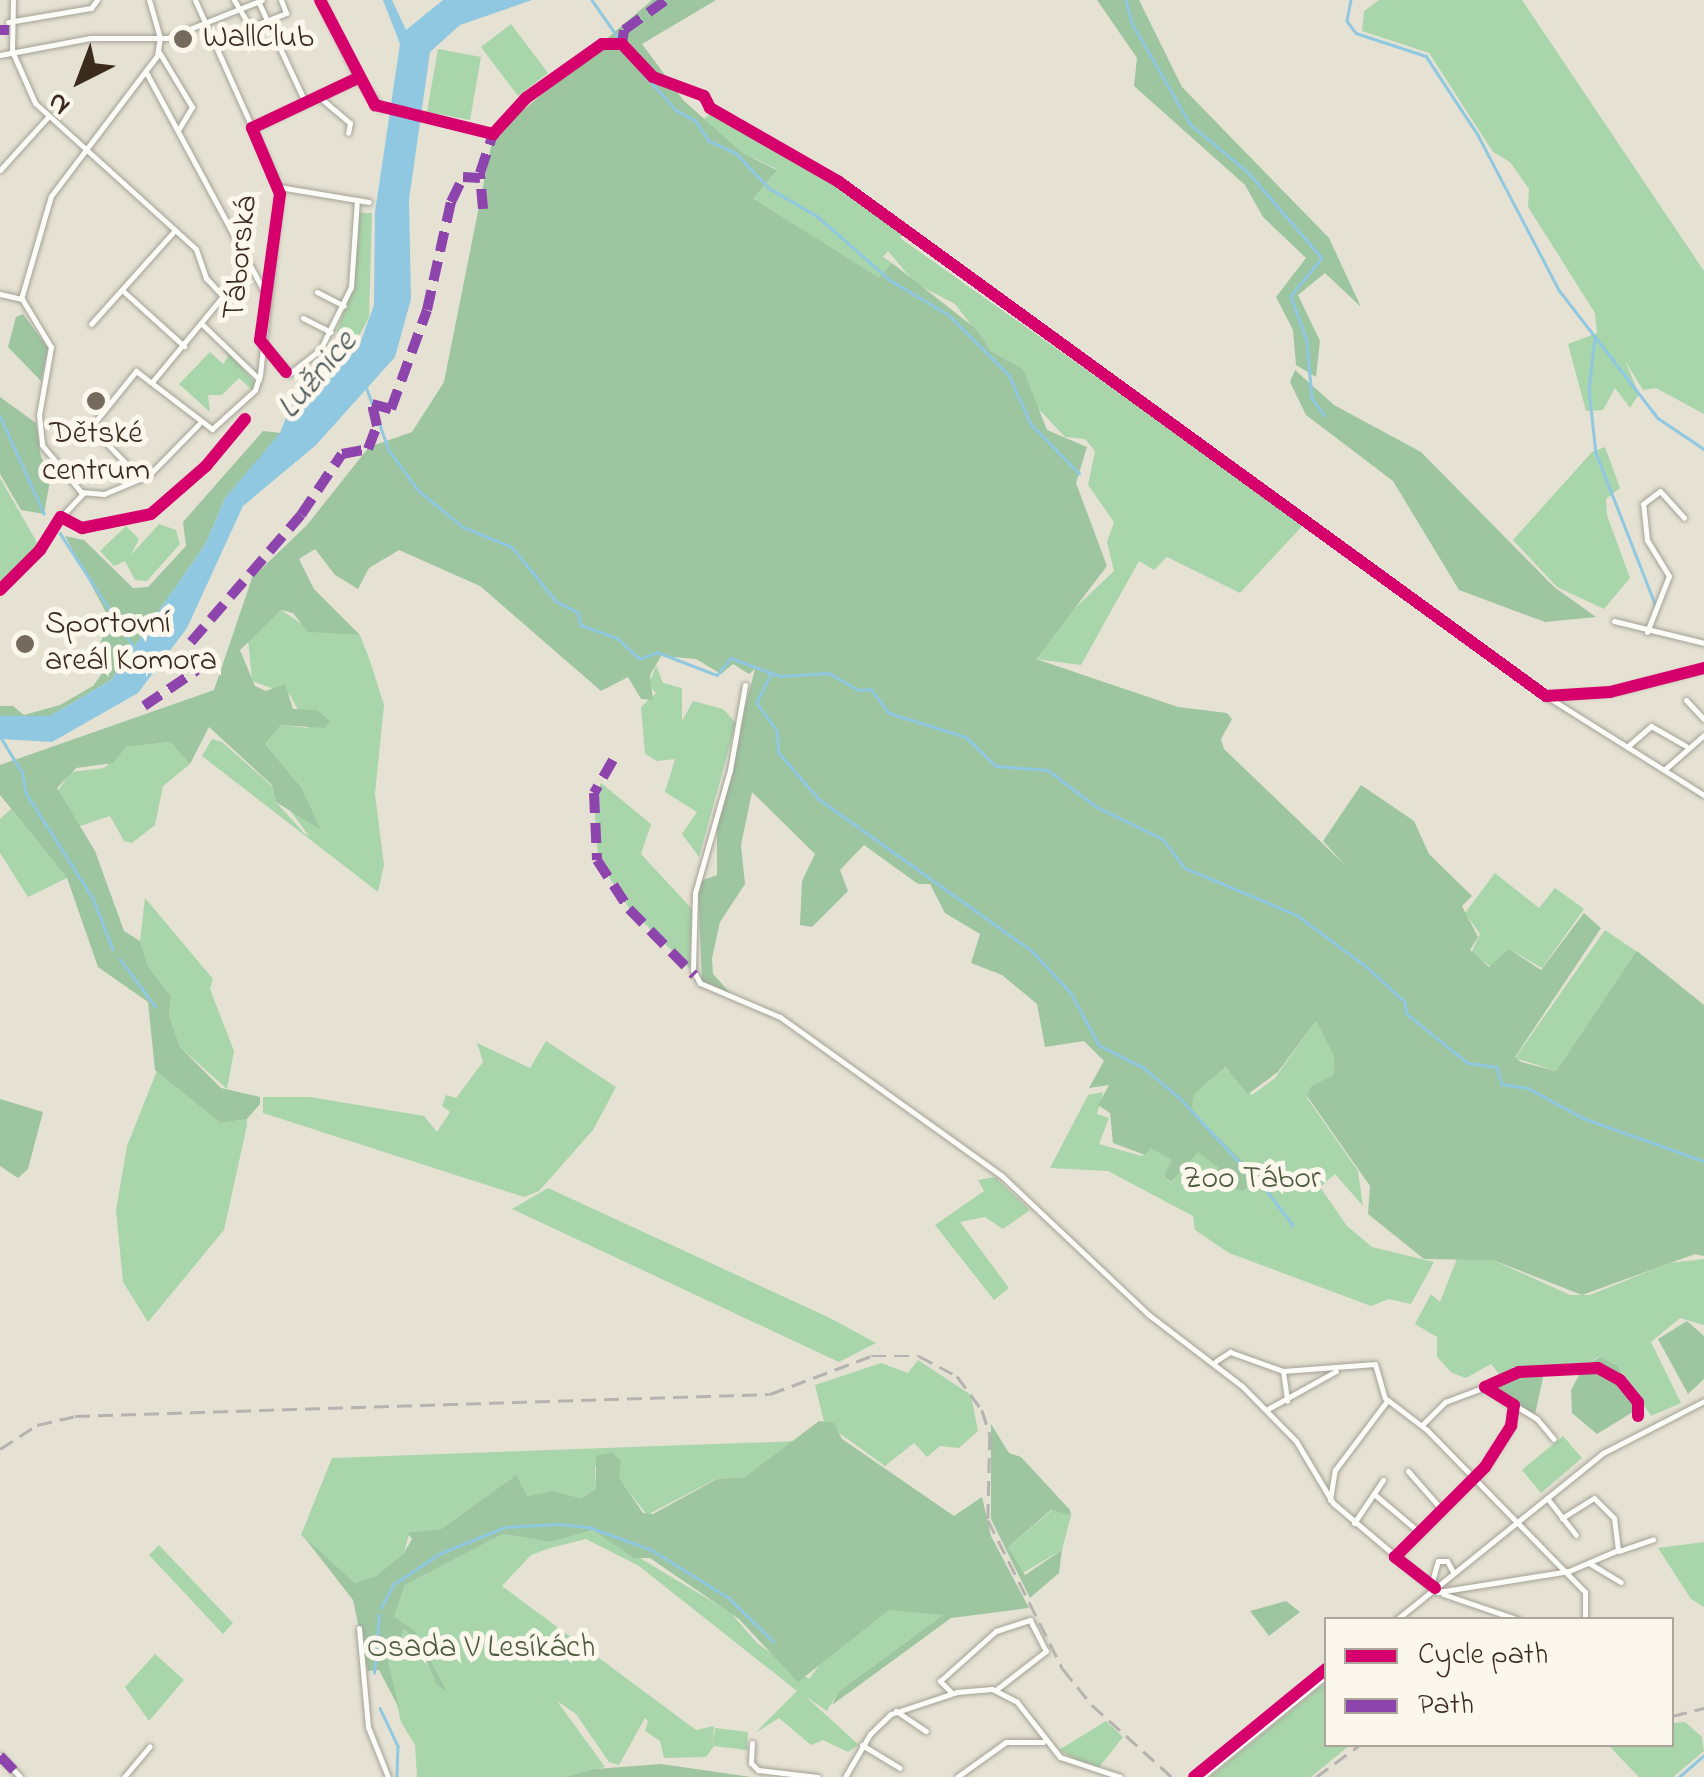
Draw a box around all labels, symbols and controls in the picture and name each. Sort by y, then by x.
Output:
place label: WallClub [203,20,314,58]
marker: WallClub [172,28,194,50]
north arrow [30,30,130,130]
text: N [39,81,80,124]
street label: Táborská [216,194,268,322]
water label: Lužnice [269,323,367,429]
marker: Dětské centrum [85,390,107,412]
place label: Dětské centrum [42,417,150,492]
place label: Sportovní areál Komora [45,607,217,682]
marker: Sportovní areál Komora [14,633,36,655]
park label: Zoo Tábor [1183,1161,1321,1199]
legend [1324,1617,1674,1747]
park label: Osada V Lesíkách [367,1630,595,1668]
text: Cycle path [1418,1634,1548,1678]
text: Path [1418,1684,1474,1728]

